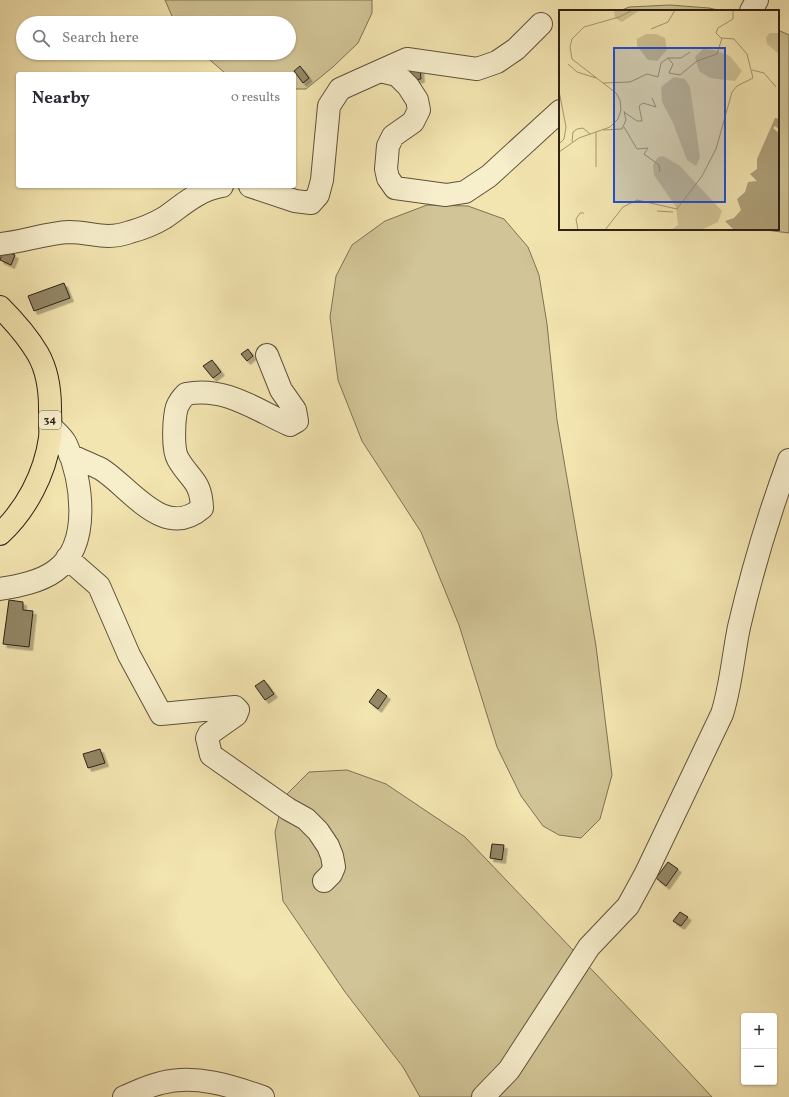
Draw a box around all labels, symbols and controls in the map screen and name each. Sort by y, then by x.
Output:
inset map [559,10,779,230]
search box [16,16,296,60]
icon: search [30,27,52,49]
text: Search here [62,28,139,49]
text: Nearby [32,87,90,110]
text: 0 results [231,89,280,107]
road number: 34 [39,411,61,429]
map controls [741,1013,777,1085]
button: + [741,1013,777,1049]
button: − [741,1049,777,1085]

